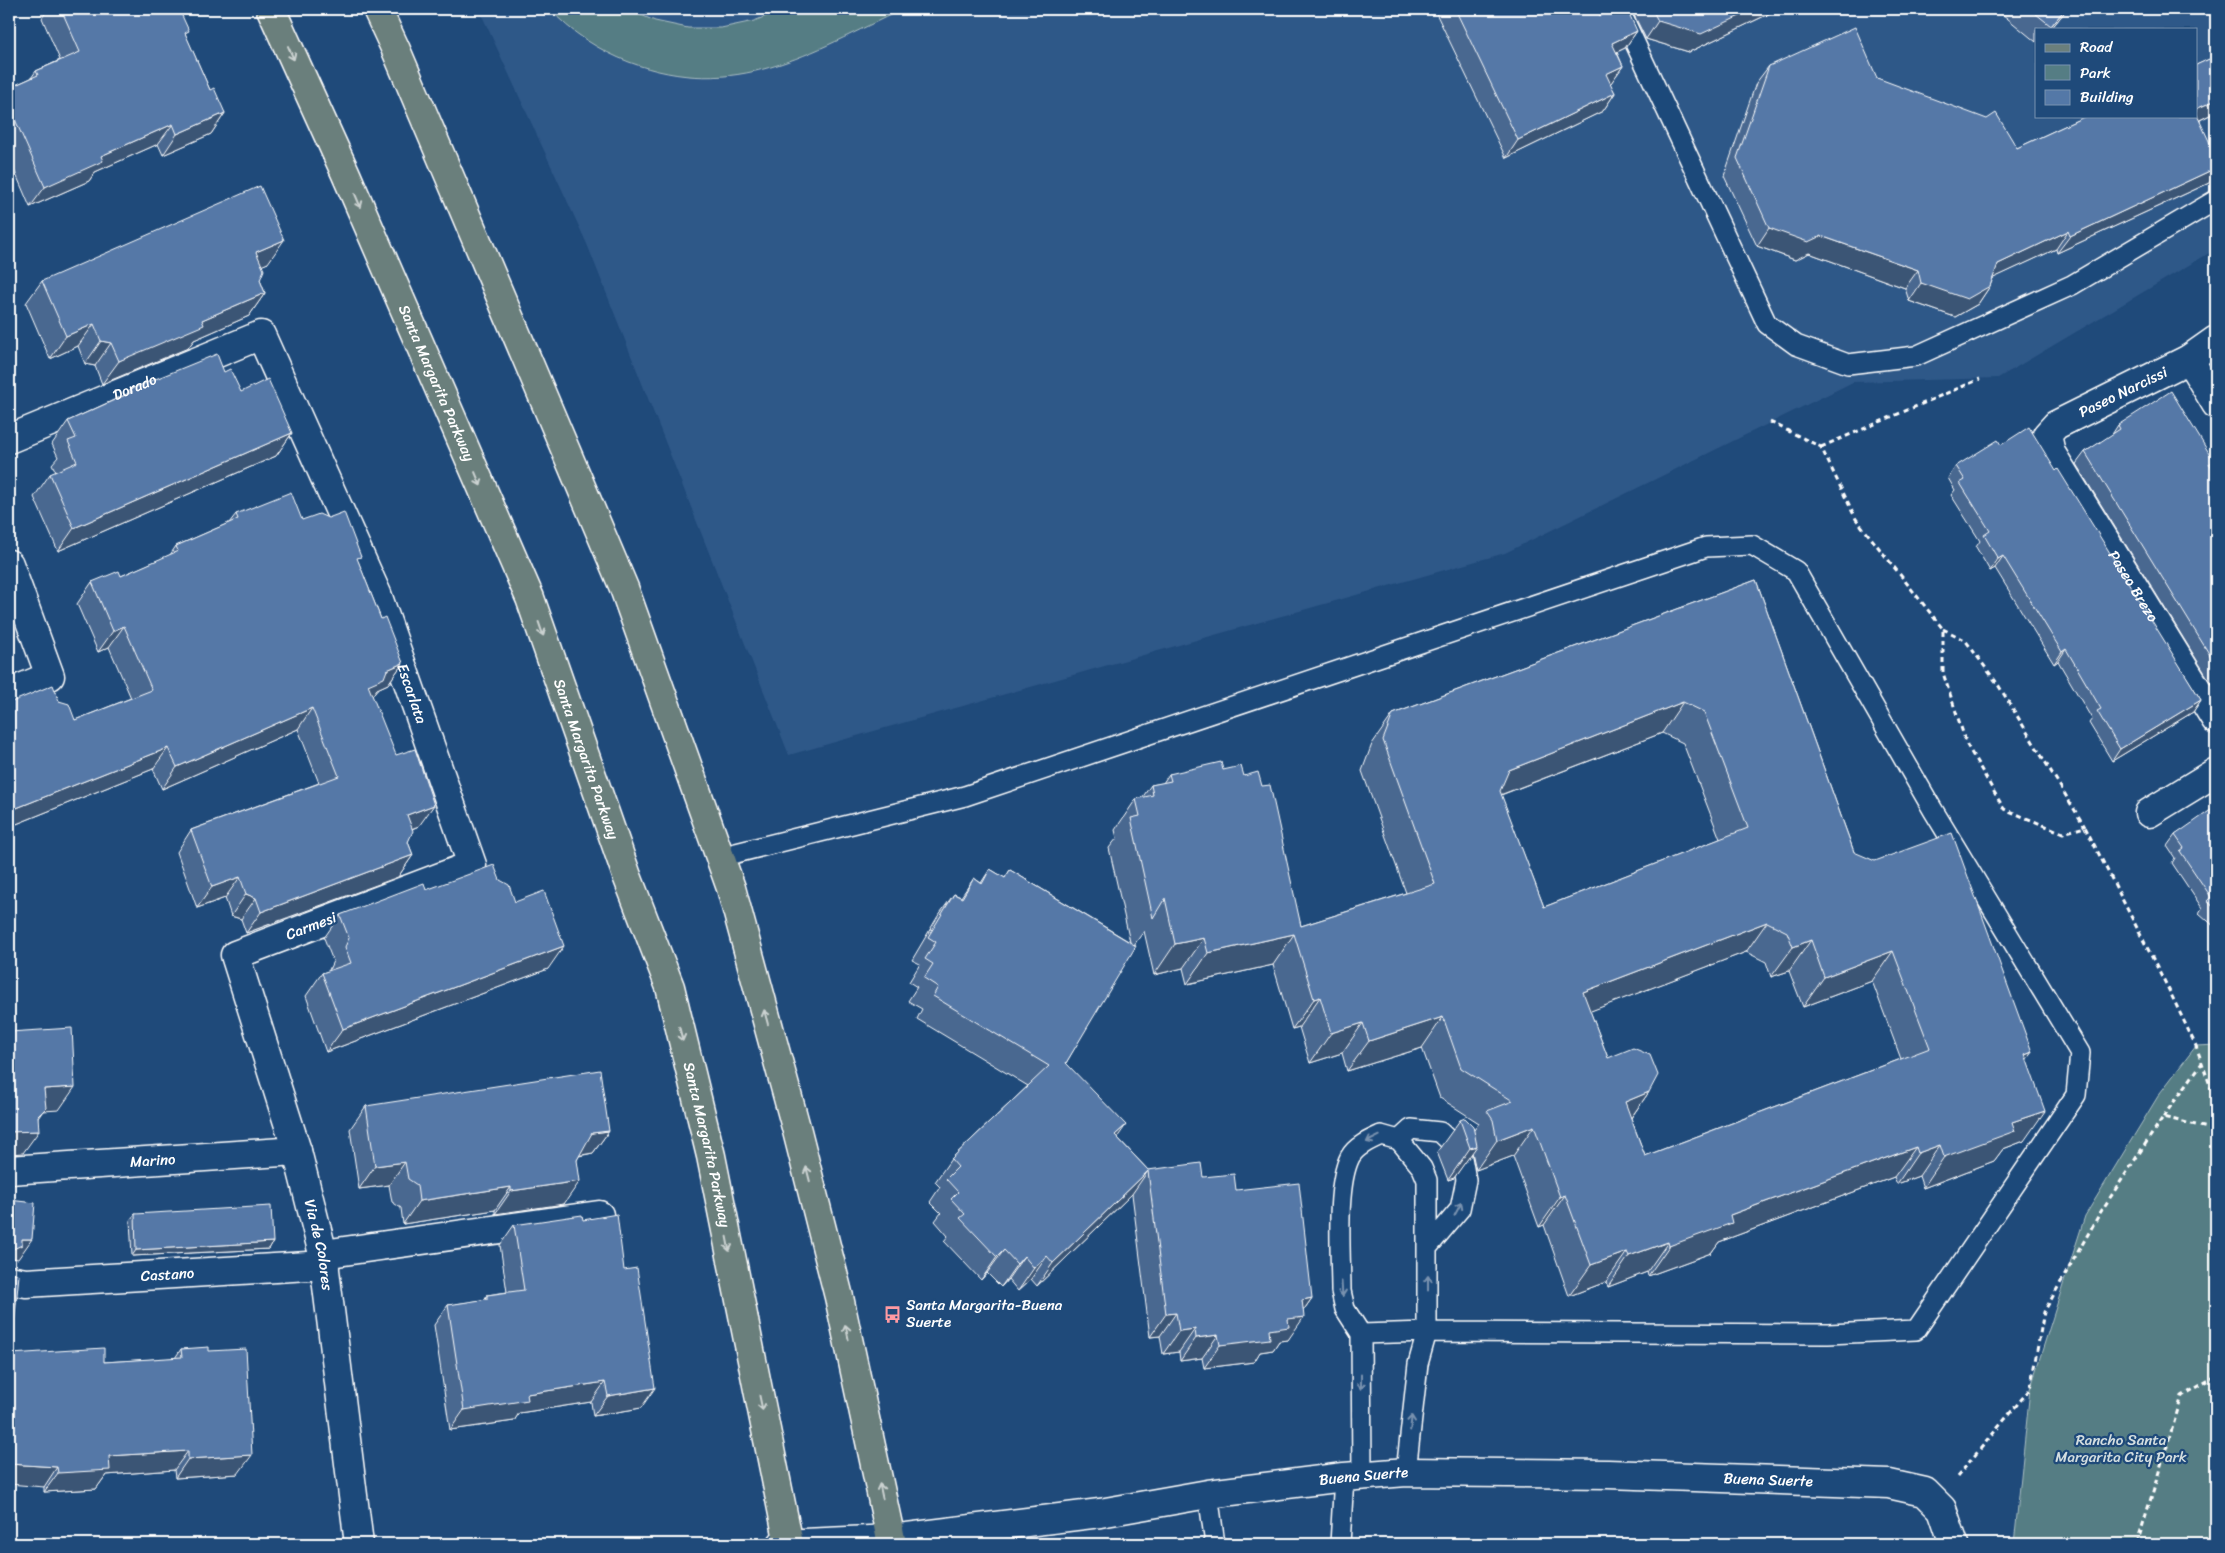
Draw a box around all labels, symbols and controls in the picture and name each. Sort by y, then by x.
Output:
legend [2035,28,2198,118]
text: Road [2080,34,2113,60]
one-way arrow [286,45,296,60]
text: Park [2080,60,2111,86]
text: Building [2080,84,2134,110]
one-way arrow [353,193,363,208]
street label: Santa Margarita Parkway [391,300,482,466]
street label: Paseo Narcissi [2074,359,2173,425]
street label: Dorado [109,366,161,408]
one-way arrow [474,471,484,486]
street label: Paseo Brezo [2101,545,2166,628]
one-way arrow [537,620,546,636]
street label: Escarlata [389,660,435,728]
street label: Santa Margarita Parkway [546,675,626,843]
street label: Carmesi [282,904,341,948]
one-way arrow [761,1010,770,1026]
one-way arrow [677,1026,686,1042]
street label: Santa Margarita Parkway [676,1059,738,1230]
one-way arrow [1366,1134,1381,1144]
street label: Marino [129,1146,177,1175]
one-way arrow [803,1167,812,1183]
street label: Via de Colores [297,1196,340,1292]
one-way arrow [1453,1202,1463,1217]
one-way arrow [724,1236,734,1252]
street label: Castano [140,1260,196,1289]
one-way arrow [1423,1275,1433,1292]
one-way arrow [1337,1280,1346,1296]
place label: Santa Margarita-Buena Suerte [906,1292,1063,1335]
bus stop icon: Santa Margarita-Buena Suerte [882,1304,902,1324]
one-way arrow [841,1325,851,1341]
one-way arrow [1356,1374,1366,1390]
one-way arrow [756,1395,766,1411]
one-way arrow [1406,1415,1416,1431]
park label: Rancho Santa Margarita City Park [2055,1427,2187,1470]
street label: Buena Suerte [1317,1459,1409,1493]
street label: Buena Suerte [1723,1465,1813,1494]
one-way arrow [875,1483,885,1499]

